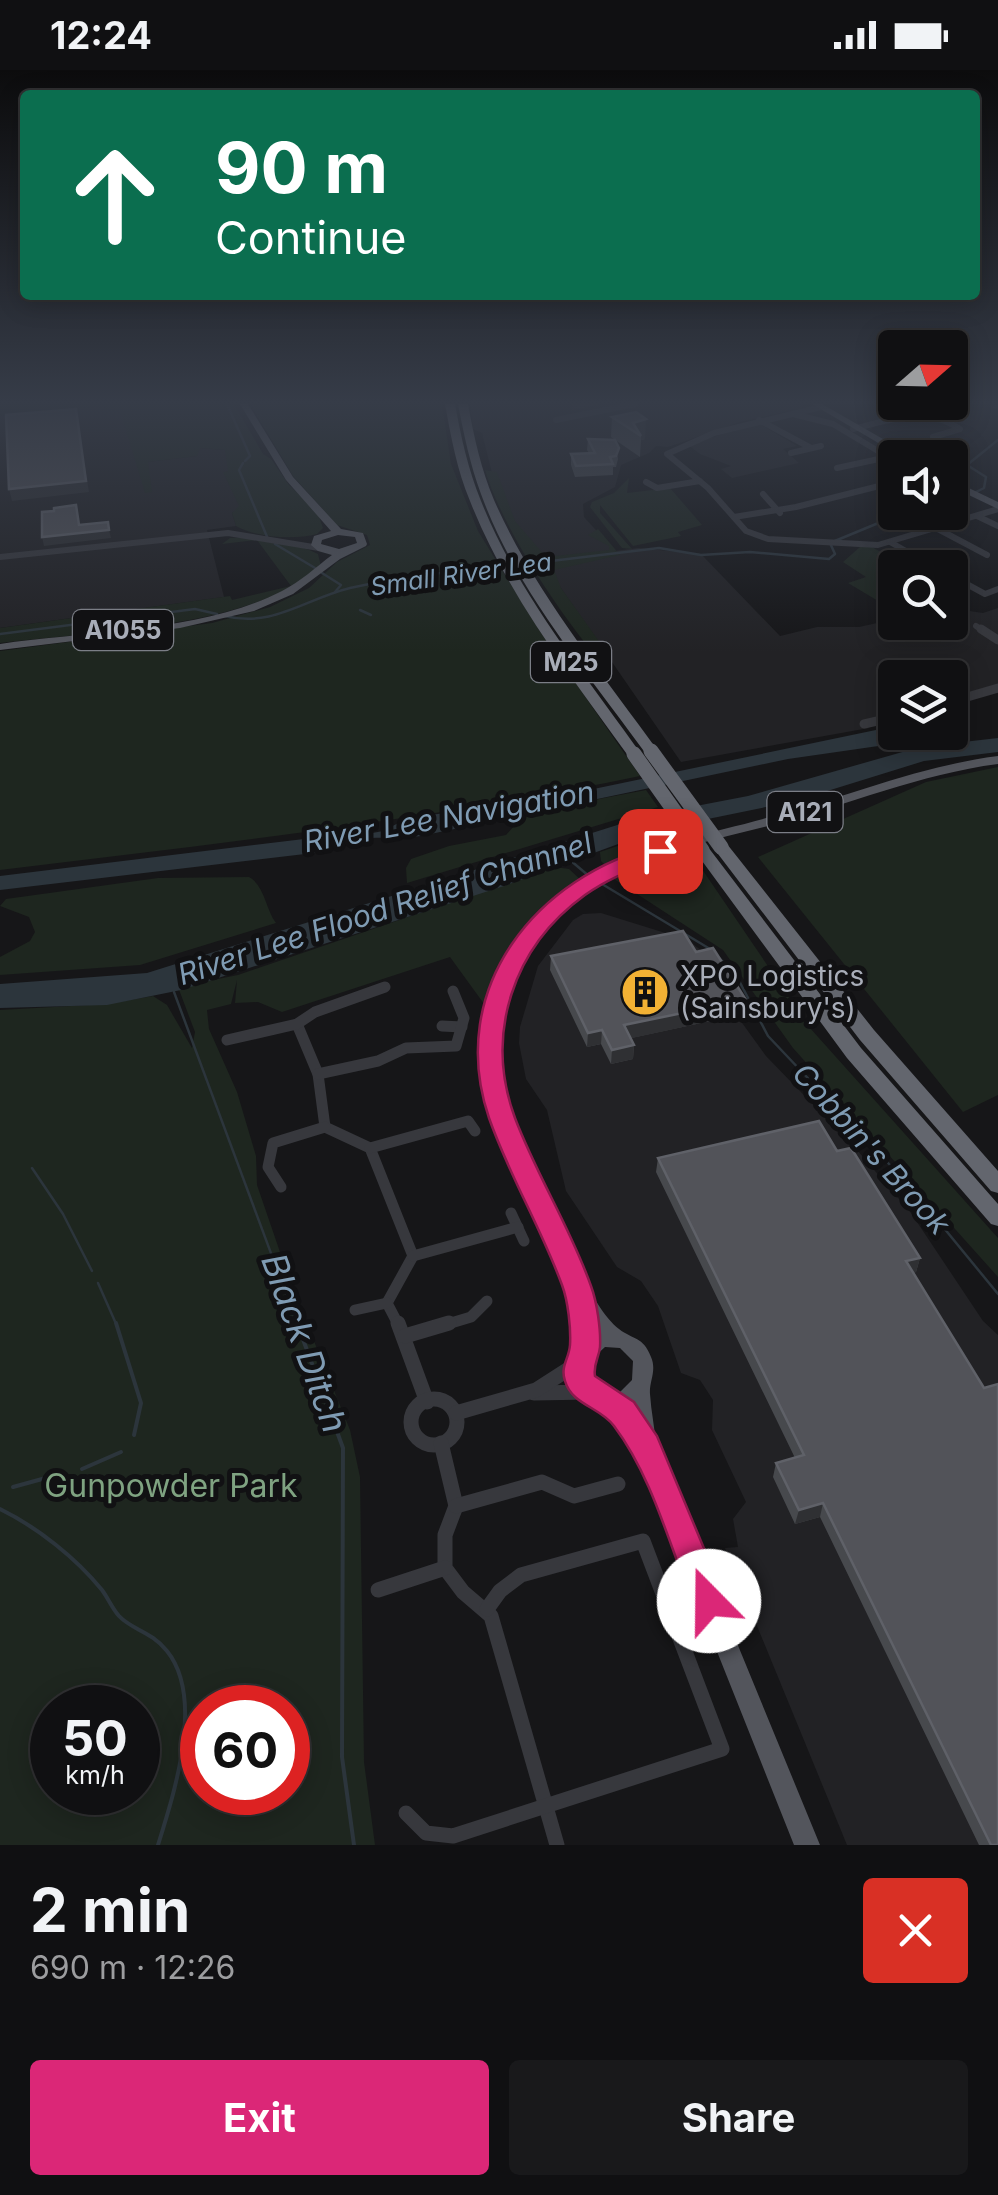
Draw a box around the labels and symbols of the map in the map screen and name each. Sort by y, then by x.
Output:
north arrow [878,330,968,420]
water label: Small River Lea [368,546,554,602]
road number: A1055 [73,610,173,650]
road number: M25 [531,642,611,682]
water label: River Lee Navigation [301,773,597,859]
road number: A121 [768,792,842,832]
pin [618,809,703,894]
water label: River Lee Flood Relief Channel [173,824,597,992]
place label: XPO Logistics (Sainsbury's) [680,959,864,1025]
building icon: XPO Logistics (Sainsbury's) [619,966,671,1018]
water label: Cobbin's Brook [785,1055,958,1242]
water label: Black Ditch [253,1247,357,1438]
park label: Gunpowder Park [44,1466,298,1505]
position arrow [657,1549,761,1653]
speed limit sign: 60 [180,1685,310,1815]

